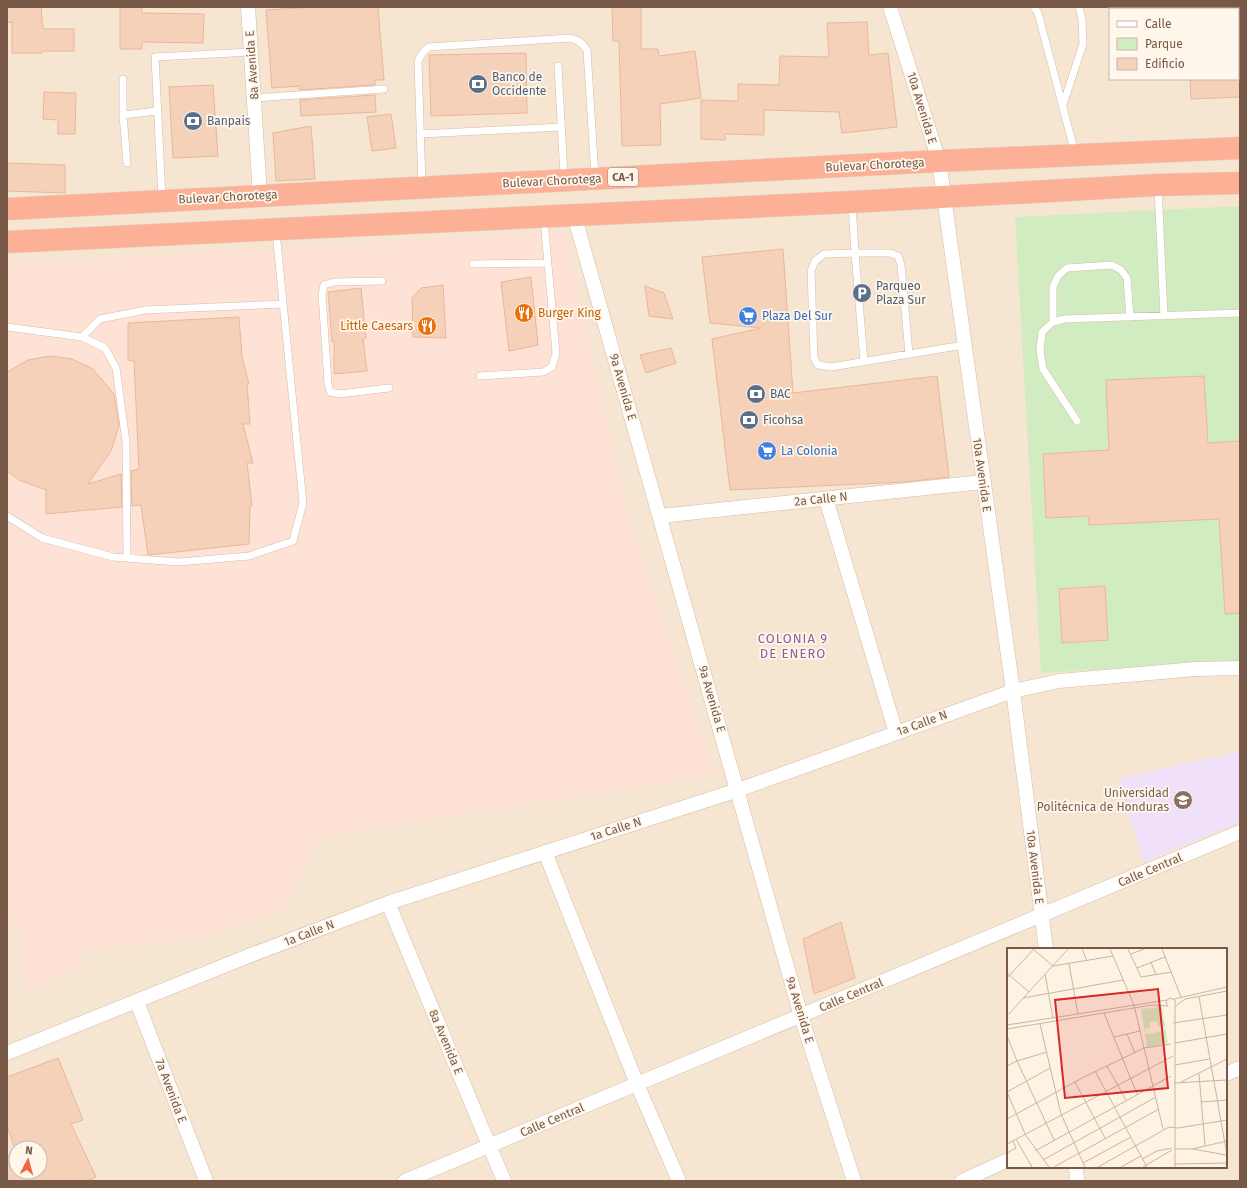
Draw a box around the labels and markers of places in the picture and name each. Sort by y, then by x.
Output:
place label: Banco de Occidente [492,70,546,98]
bank icon: Banco de Occidente [467,73,489,95]
bank icon: Banpais [182,110,204,132]
place label: Banpais [207,114,251,128]
place label: Parqueo Plaza Sur [876,279,926,307]
parking icon: Parqueo Plaza Sur [851,282,873,304]
restaurant icon: Burger King [513,302,535,324]
supermarket icon: Plaza Del Sur [737,305,759,327]
place label: Burger King [538,306,602,320]
place label: Plaza Del Sur [762,309,833,323]
restaurant icon: Little Caesars [416,315,438,337]
place label: Little Caesars [340,319,413,333]
bank icon: BAC [745,383,767,405]
place label: BAC [770,387,791,401]
bank icon: Ficohsa [738,409,760,431]
place label: Ficohsa [763,413,803,427]
supermarket icon: La Colonia [756,440,778,462]
place label: La Colonia [781,444,837,458]
place label: Universidad Politécnica de Honduras [1037,786,1169,814]
school or university icon: Universidad Politécnica de Honduras [1172,789,1194,811]

